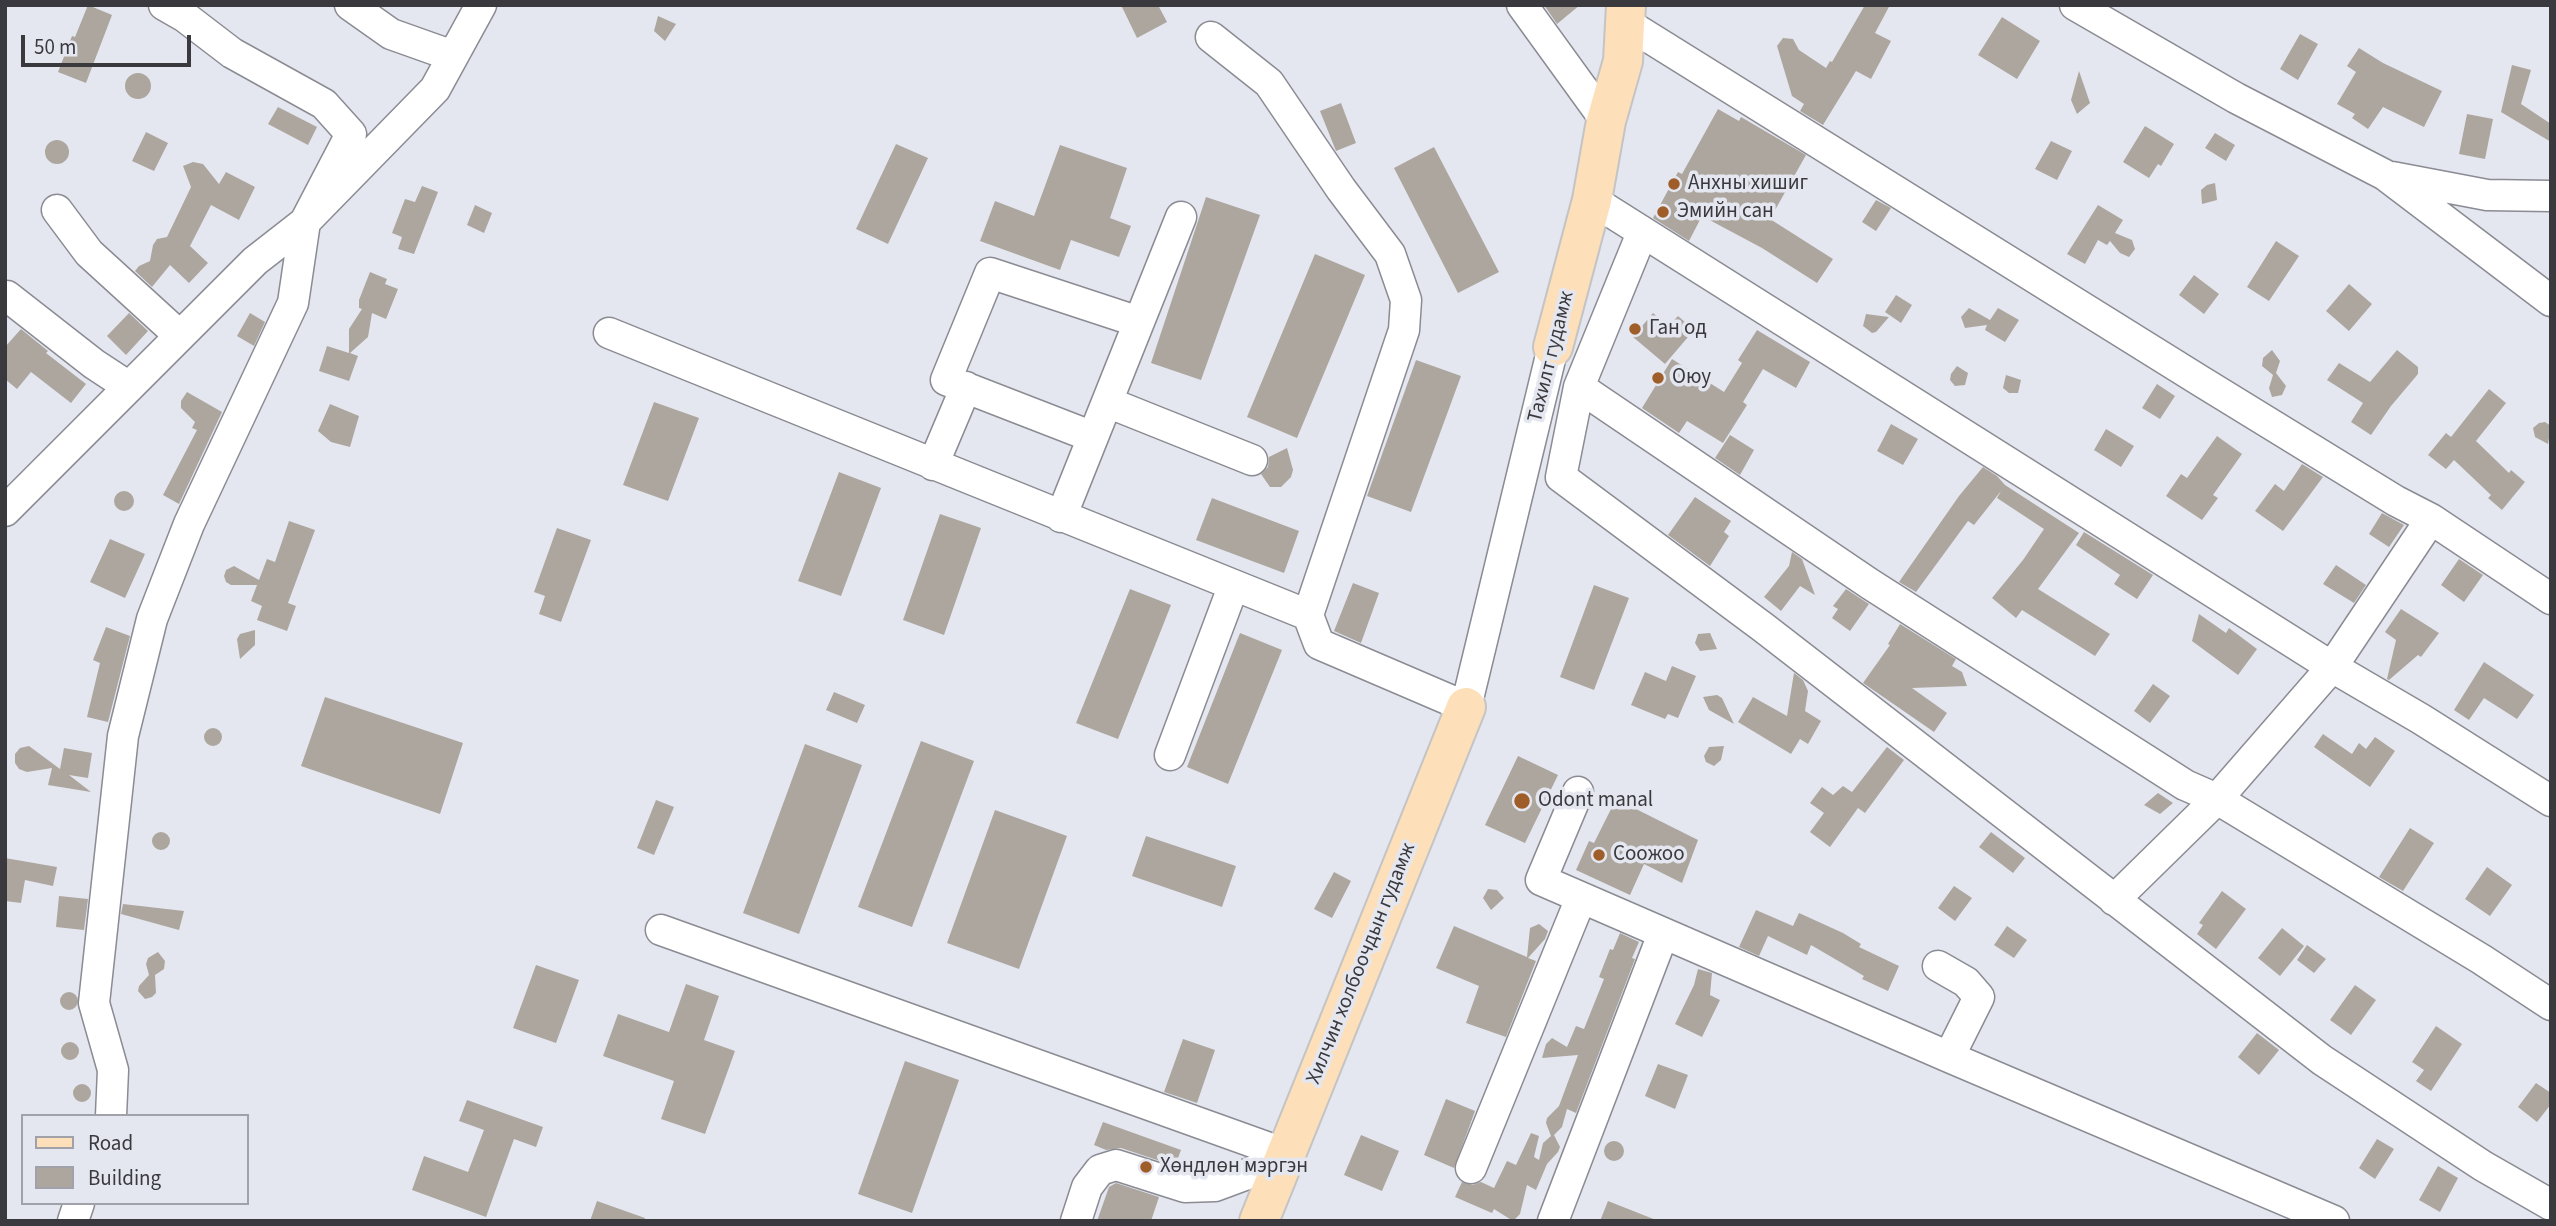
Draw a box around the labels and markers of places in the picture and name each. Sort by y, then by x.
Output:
place label: Анхны хишиг [1688,171,1808,197]
marker: Анхны хишиг [1666,176,1682,192]
place label: Эмийн сан [1677,199,1774,225]
marker: Эмийн сан [1655,204,1671,220]
place label: Ган од [1649,316,1707,342]
marker: Ган од [1627,321,1643,337]
place label: Оюу [1672,365,1711,391]
marker: Оюу [1650,370,1666,386]
place label: Odont manal [1538,788,1653,814]
marker: Odont manal [1512,791,1532,811]
place label: Соожоо [1613,842,1685,868]
marker: Соожоо [1591,847,1607,863]
place label: Хөндлөн мэргэн [1160,1154,1308,1180]
marker: Хөндлөн мэргэн [1138,1159,1154,1175]

